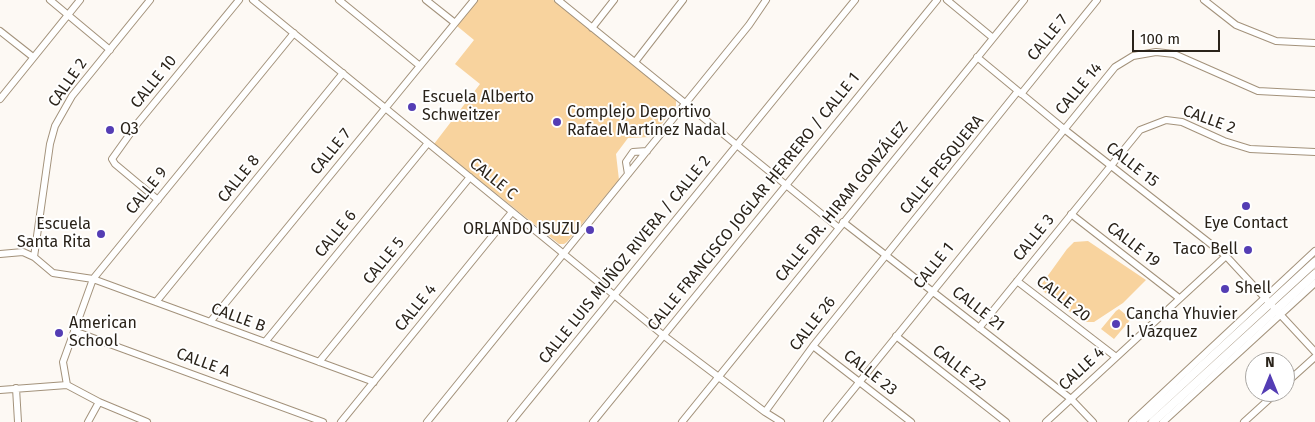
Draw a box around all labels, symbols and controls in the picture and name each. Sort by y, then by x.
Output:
street label: CALLE 7 [1024,11,1072,65]
scale bar [1135,20,1222,52]
text: 100 m [1140,30,1180,48]
street label: CALLE 10 [127,52,181,112]
street label: CALLE 2 [44,55,92,111]
street label: CALLE 14 [1052,59,1106,119]
street label: CALLE FRANCISCO JOGLAR HERRERO / CALLE 1 [644,69,864,335]
place label: Escuela Alberto Schweitzer [422,88,534,126]
marker: Escuela Alberto Schweitzer [406,101,418,113]
street label: CALLE 2 [1180,102,1238,138]
place label: Complejo Deportivo Rafael Martínez Nadal [567,103,726,141]
street label: CALLE PESQUERA [896,111,988,219]
marker: Complejo Deportivo Rafael Martínez Nadal [551,116,563,128]
street label: CALLE DR. HIRAM GONZÁLEZ [771,118,913,286]
place label: Q3 [120,120,139,140]
marker: Q3 [104,124,116,136]
street label: CALLE 7 [307,125,355,179]
street label: CALLE 15 [1102,138,1162,192]
street label: CALLE 8 [214,151,264,207]
street label: CALLE LUIS MUÑOZ RIVERA / CALLE 2 [535,152,715,368]
street label: CALLE C [465,154,521,204]
street label: CALLE 9 [122,163,172,219]
marker: Eye Contact [1240,200,1252,212]
street label: CALLE 6 [311,206,361,262]
street label: CALLE 3 [1009,211,1059,265]
place label: Eye Contact [1204,214,1288,234]
place label: Escuela Santa Rita [17,215,91,253]
street label: CALLE 19 [1103,218,1163,272]
place label: ORLANDO ISUZU [463,220,580,240]
marker: ORLANDO ISUZU [584,224,596,236]
marker: Escuela Santa Rita [95,228,107,240]
street label: CALLE 5 [359,234,409,288]
street label: CALLE 1 [910,239,958,293]
place label: Taco Bell [1173,240,1238,260]
marker: Taco Bell [1242,244,1254,256]
street label: CALLE 20 [1032,272,1094,326]
place label: Shell [1235,279,1271,299]
street label: CALLE 4 [391,280,441,336]
street label: CALLE 21 [948,283,1008,335]
marker: Shell [1219,283,1231,295]
street label: CALLE 26 [786,293,840,355]
street label: CALLE B [208,299,268,337]
place label: Cancha Yhuvier I. Vázquez [1126,305,1237,343]
place label: American School [69,314,137,352]
marker: Cancha Yhuvier I. Vázquez [1110,318,1122,330]
marker: American School [53,327,65,339]
street label: CALLE 22 [928,341,990,395]
street label: CALLE 4 [1055,343,1109,395]
street label: CALLE A [173,344,233,382]
street label: CALLE 23 [839,346,901,400]
north arrow [1245,352,1295,402]
text: N [1265,354,1275,371]

